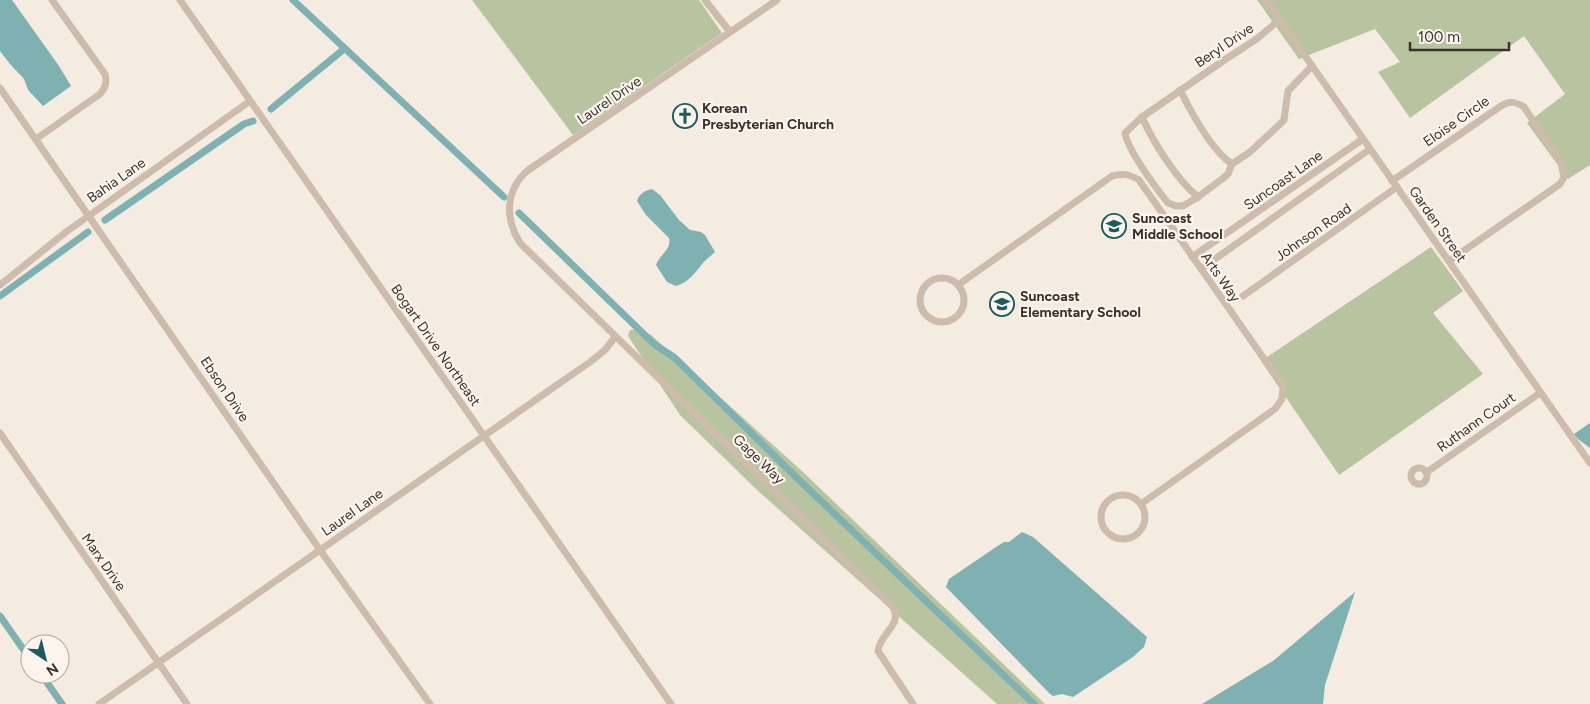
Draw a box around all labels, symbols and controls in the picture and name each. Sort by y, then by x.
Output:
street label: Beryl Drive [1192,19,1257,71]
scale bar [1410,20,1509,52]
text: 100 m [1418,28,1460,46]
street label: Laurel Drive [574,73,645,128]
street label: Eloise Circle [1420,92,1493,150]
place label: Korean Presbyterian Church [702,100,834,133]
church icon: Korean Presbyterian Church [672,103,698,129]
street label: Suncoast Lane [1241,147,1326,214]
street label: Bahia Lane [84,154,149,207]
street label: Garden Street [1405,183,1470,266]
street label: Johnson Road [1272,200,1355,265]
place label: Suncoast Middle School [1132,210,1223,243]
school or university icon: Suncoast Middle School [1101,213,1127,239]
street label: Arts Way [1197,249,1244,306]
street label: Bogart Drive Northeast [387,281,484,409]
place label: Suncoast Elementary School [1020,288,1141,321]
school or university icon: Suncoast Elementary School [989,291,1015,317]
street label: Ebson Drive [197,354,253,425]
street label: Ruthann Court [1434,389,1519,456]
street label: Gage Way [730,431,788,488]
street label: Laurel Lane [318,485,387,540]
street label: Marx Drive [78,530,130,595]
north arrow [20,634,70,684]
text: N [43,659,61,679]

